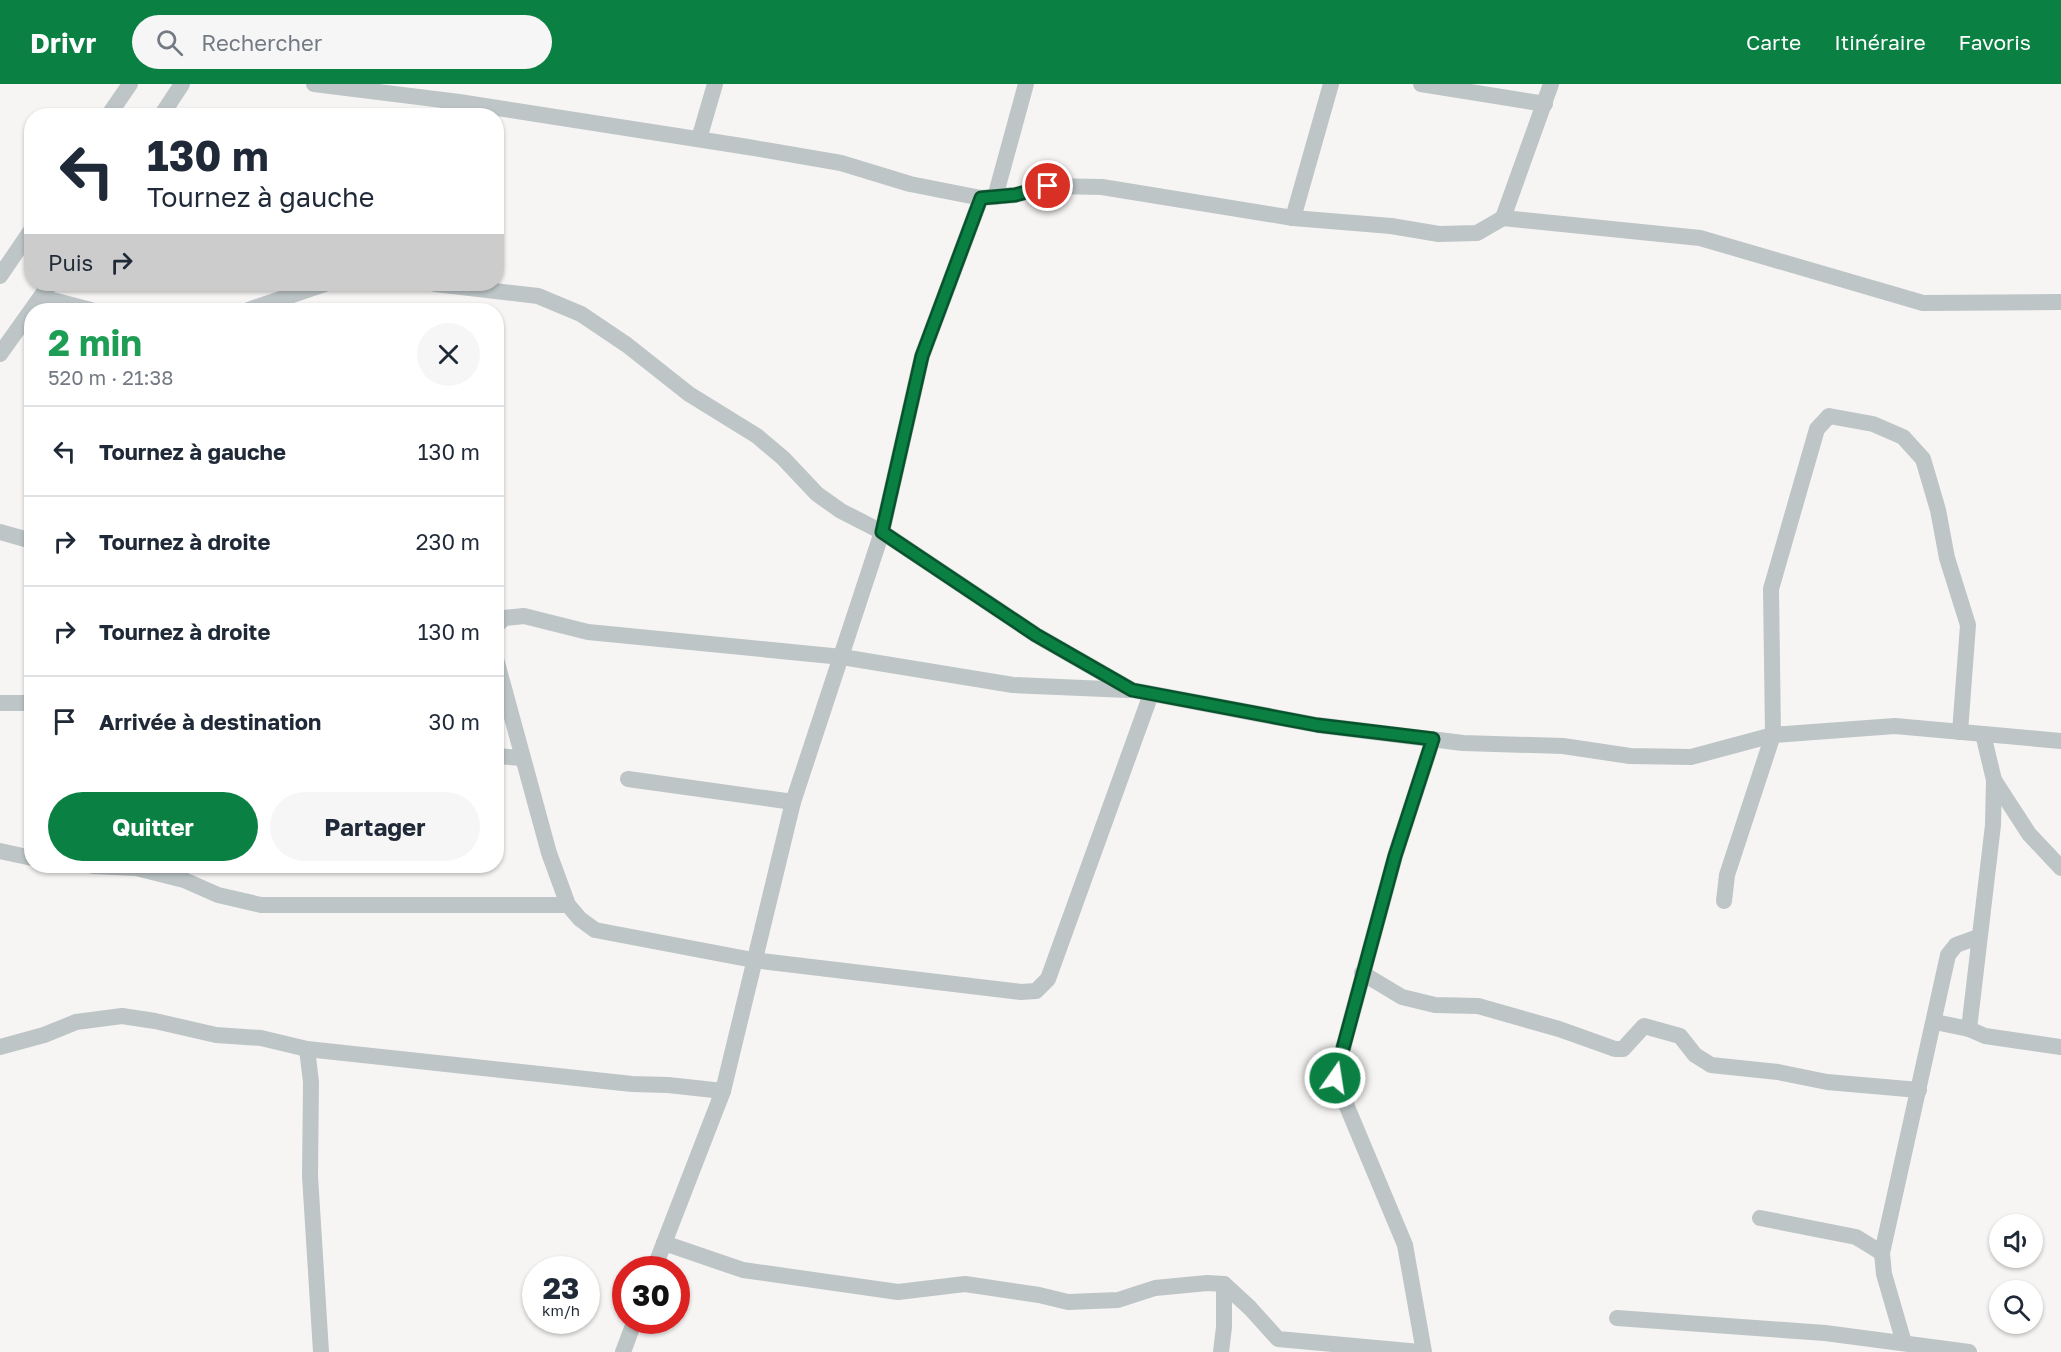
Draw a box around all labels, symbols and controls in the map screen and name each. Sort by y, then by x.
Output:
search box [132,15,552,69]
text: Drivr [30,26,96,59]
icon: search [153,26,186,59]
text: Rechercher [201,29,322,56]
text: Carte [1746,29,1801,55]
text: Itinéraire [1834,29,1926,55]
text: Favoris [1959,29,2031,55]
text: 130 m [147,130,269,180]
icon: left [48,132,126,210]
pin [1022,160,1073,211]
icon: arrive [1031,169,1064,202]
text: Tournez à gauche [147,181,374,213]
icon: right [105,246,138,279]
text: Puis [48,249,93,276]
text: 2 min [48,321,142,364]
button: close [417,323,480,386]
text: 520 m · 21:38 [48,365,174,389]
icon: left [48,435,81,468]
text: Tournez à gauche [99,438,286,465]
text: 130 m [418,438,480,465]
icon: right [48,525,81,558]
text: Tournez à droite [99,528,270,555]
text: 230 m [416,528,480,555]
icon: right [48,615,81,648]
text: Tournez à droite [99,618,270,645]
text: 130 m [418,618,480,645]
icon: arrive [48,705,81,738]
text: Arrivée à destination [99,708,321,735]
text: 30 m [429,708,480,735]
button: Quitter [48,792,258,861]
button: Partager [270,792,480,861]
position arrow [1303,1046,1367,1110]
map controls [1989,1214,2043,1334]
button: sound [1989,1214,2043,1268]
speed limit sign: 30 [612,1256,690,1334]
text: 23 [543,1270,579,1306]
button: search [1989,1280,2043,1334]
text: km/h [542,1301,580,1319]

